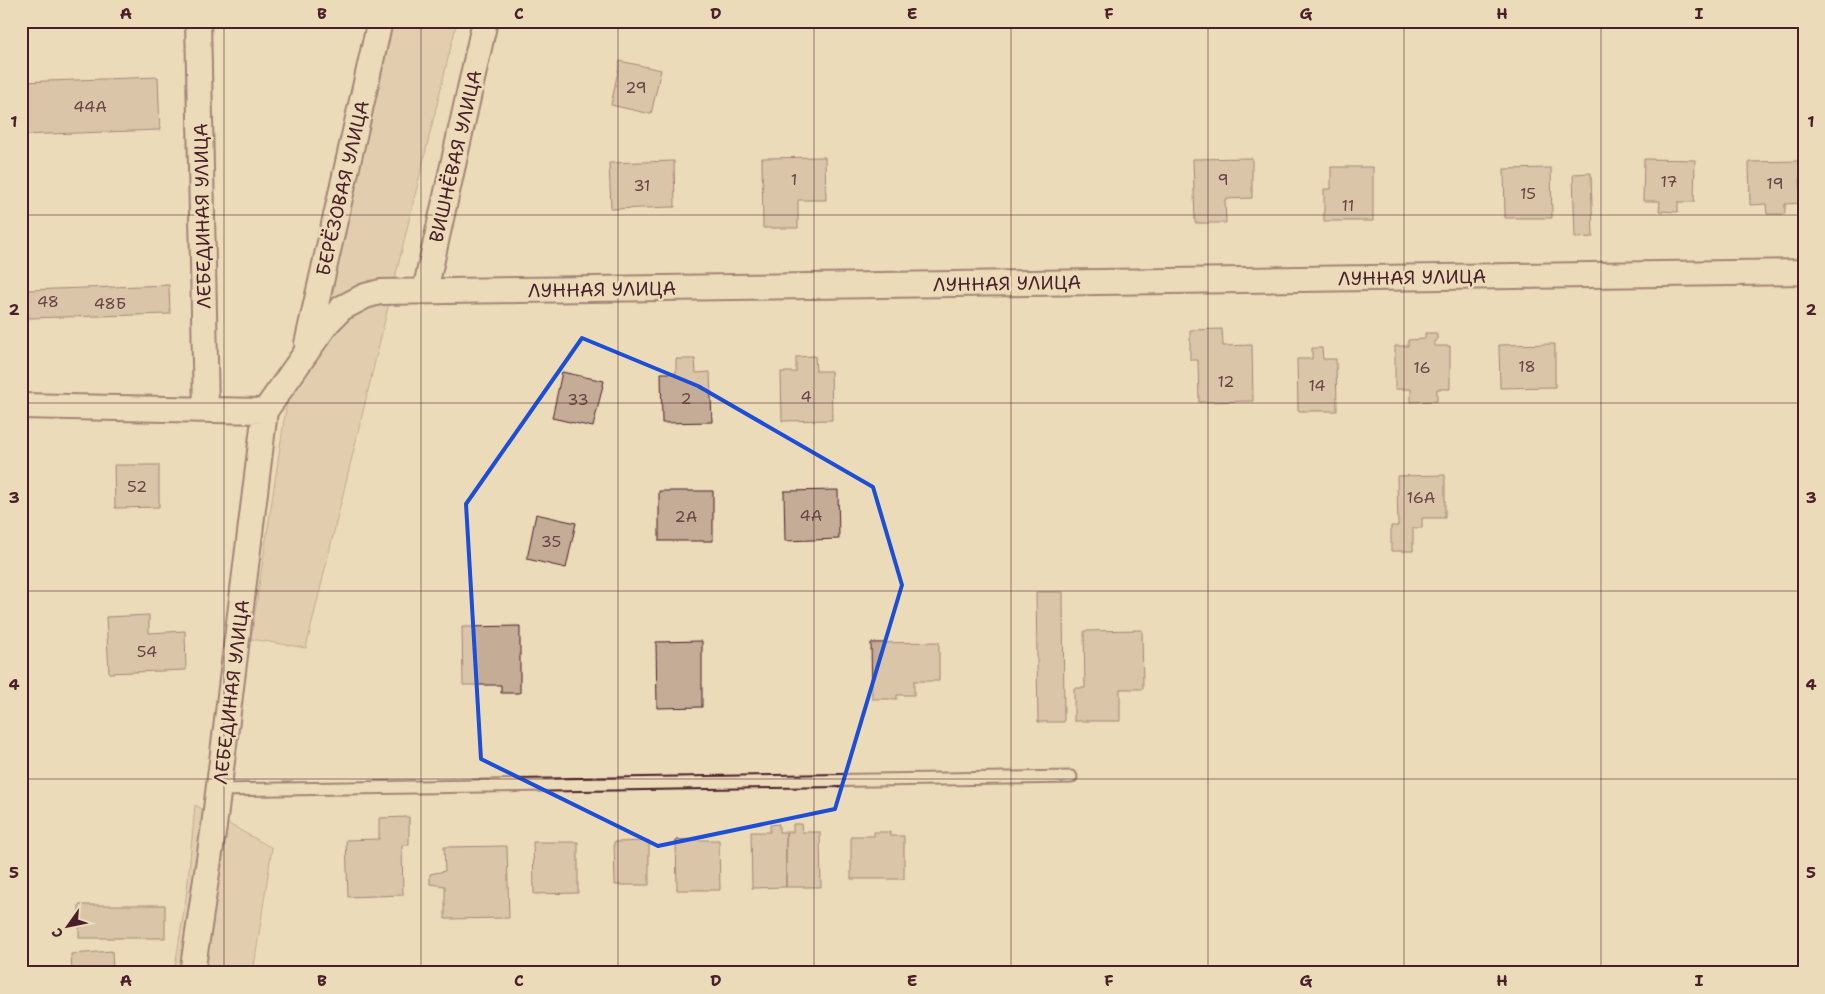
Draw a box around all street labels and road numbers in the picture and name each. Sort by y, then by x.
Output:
street label: ВИШНЁВАЯ УЛИЦА [423,67,488,245]
street label: БЕРЁЗОВАЯ УЛИЦА [310,98,375,278]
street label: ЛЕБЕДИНАЯ УЛИЦА [188,123,217,309]
street label: ЛУННАЯ УЛИЦА [1338,264,1487,291]
street label: ЛУННАЯ УЛИЦА [933,270,1082,297]
street label: ЛУННАЯ УЛИЦА [528,276,677,303]
street label: ЛЕБЕДИНАЯ УЛИЦА [208,598,255,786]

